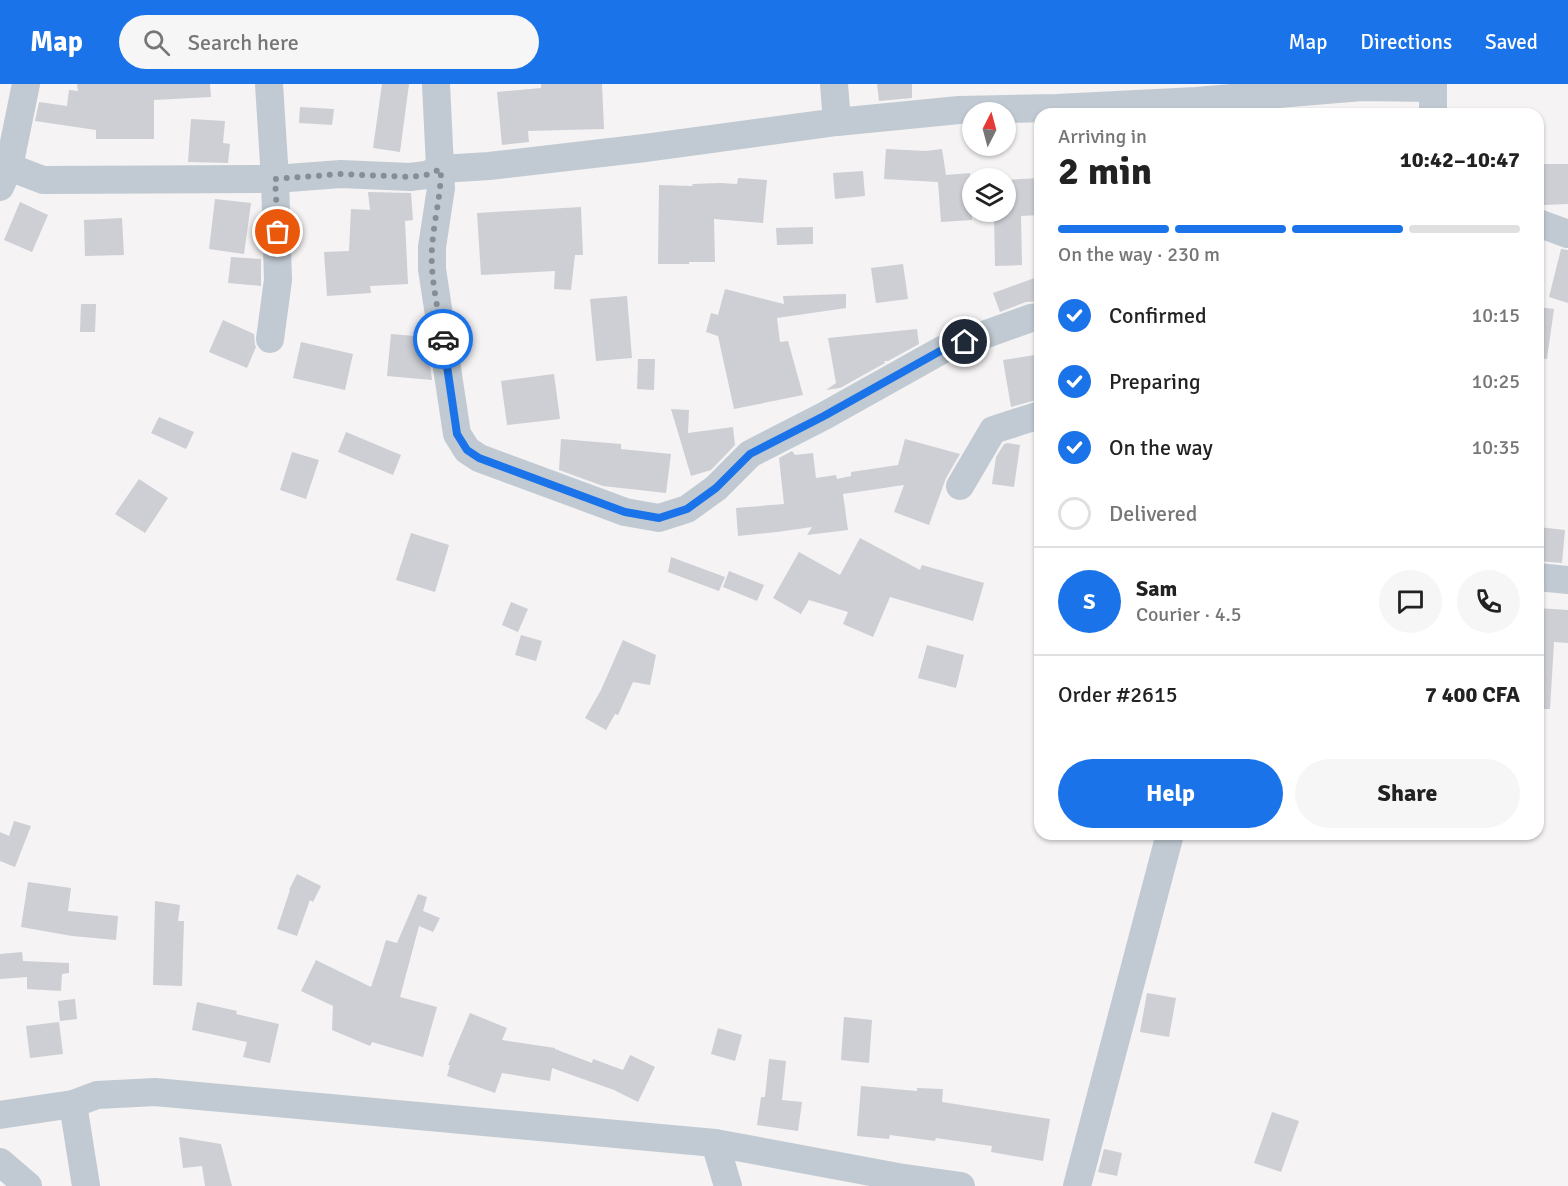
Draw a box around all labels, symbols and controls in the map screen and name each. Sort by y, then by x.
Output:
search box [119,15,539,69]
text: Map [30,25,83,59]
icon: search [140,26,173,59]
text: Search here [188,29,299,56]
text: Map [1289,29,1327,55]
text: Directions [1360,29,1452,55]
text: Saved [1485,29,1538,55]
north arrow [962,102,1016,156]
map controls [962,102,1016,222]
text: Arriving in [1058,124,1147,149]
text: 10:42–10:47 [1400,146,1520,173]
text: 2 min [1058,147,1152,195]
button: layers [962,168,1016,222]
pin [252,206,303,257]
icon: bag [261,215,294,248]
text: On the way · 230 m [1058,242,1220,267]
icon: check [1058,299,1091,332]
text: Confirmed [1109,302,1207,329]
text: 10:15 [1471,303,1520,328]
courier [413,309,473,369]
pin [939,316,990,367]
icon: car [427,323,460,356]
icon: home [948,325,981,358]
icon: check [1058,365,1091,398]
text: Preparing [1109,368,1201,395]
text: 10:25 [1471,369,1520,394]
icon: check [1058,431,1091,464]
text: On the way [1109,434,1213,461]
text: 10:35 [1471,435,1520,460]
text: Delivered [1109,500,1197,527]
button: chat [1379,570,1442,633]
button: phone [1457,570,1520,633]
text: Sam [1136,575,1177,602]
text: S [1083,588,1096,615]
text: Courier · 4.5 [1136,602,1242,627]
text: Order #2615 [1058,681,1178,708]
text: 7 400 CFA [1425,681,1520,708]
button: Help [1058,759,1283,828]
button: Share [1295,759,1520,828]

